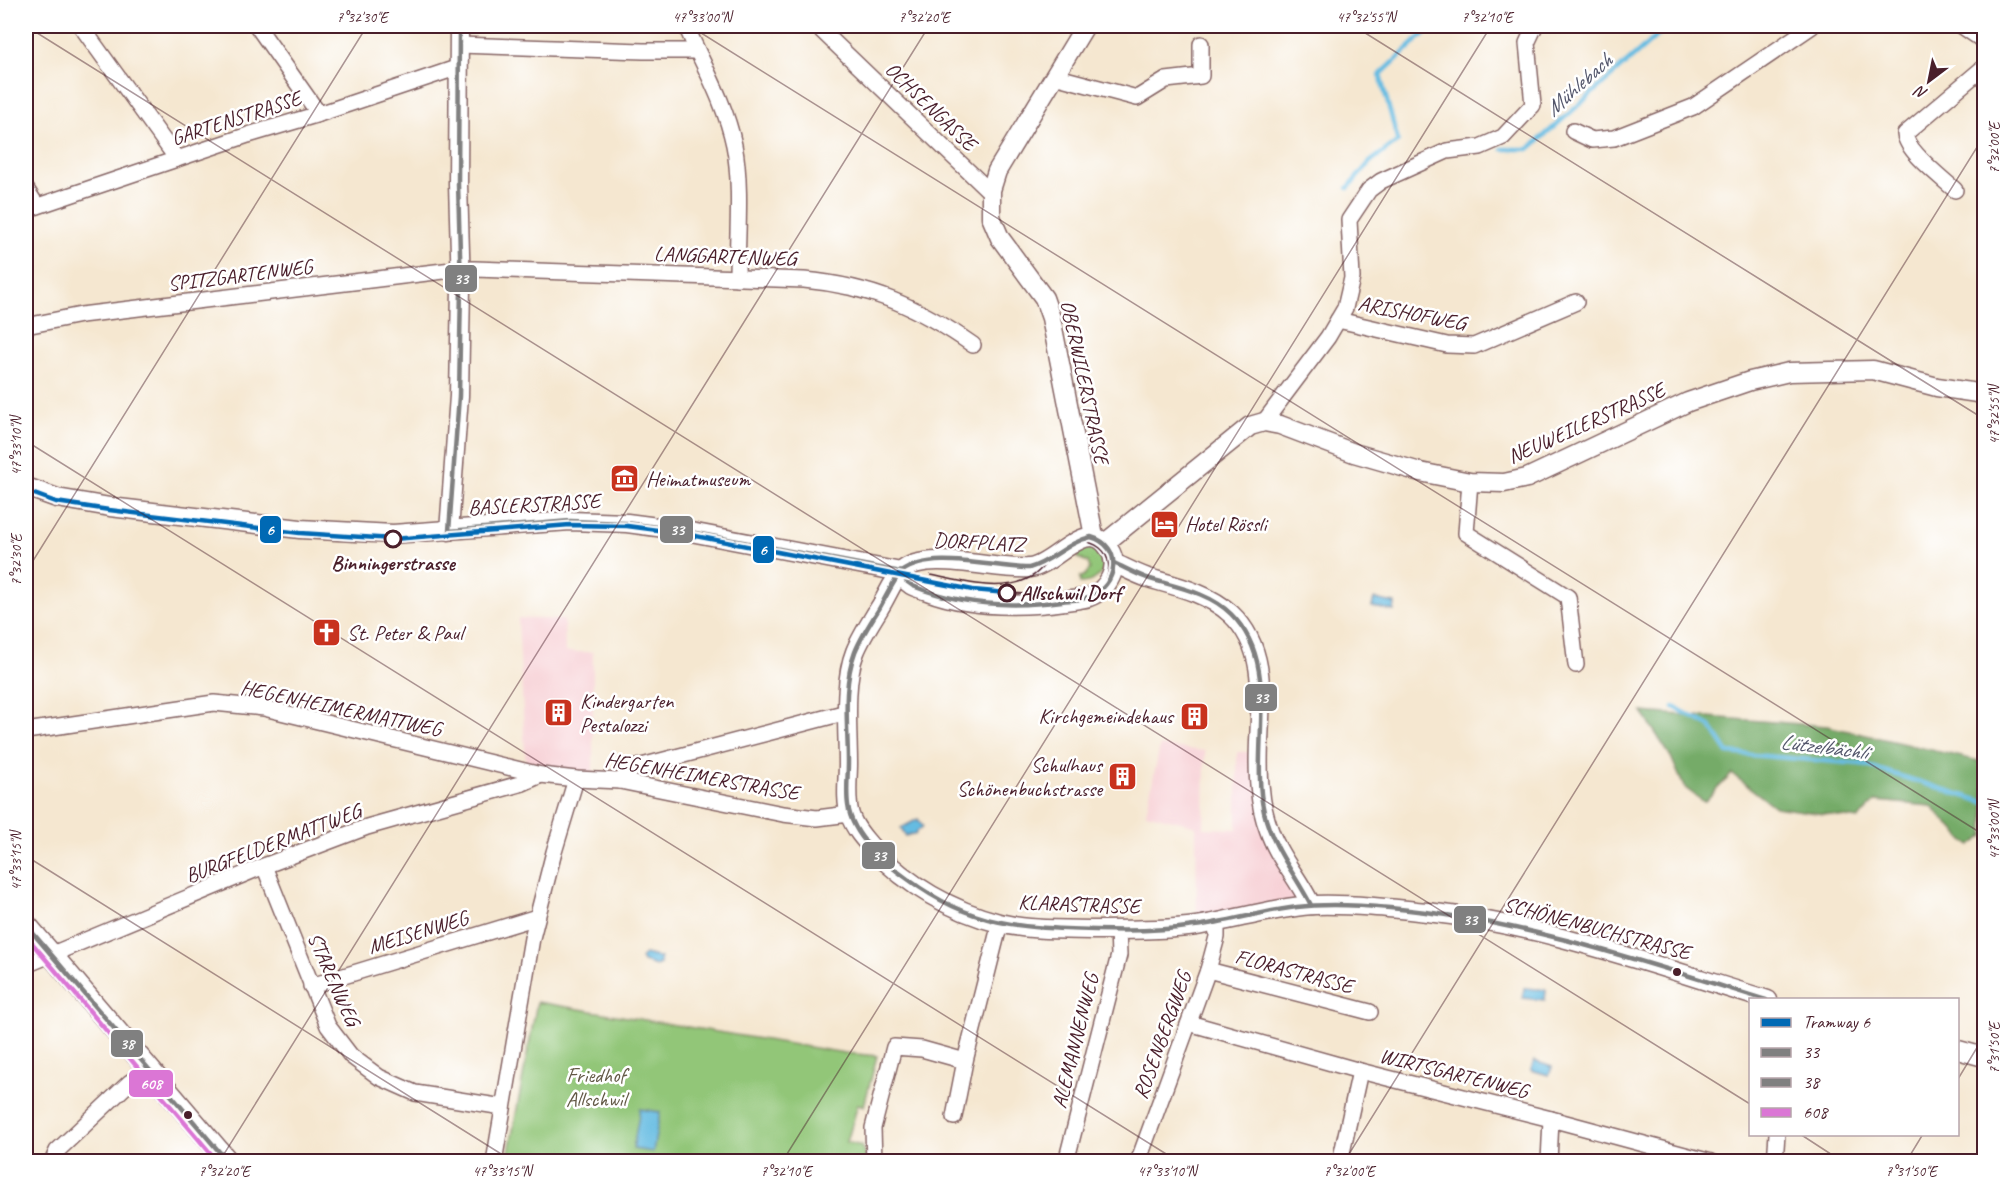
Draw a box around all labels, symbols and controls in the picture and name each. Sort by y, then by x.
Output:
text: 7°32'30"E [336,8,390,27]
text: 47°33'00"N [672,8,735,27]
text: 7°32'20"E [898,8,952,27]
text: 47°32'55"N [1336,8,1399,27]
text: 7°32'10"E [1461,8,1515,27]
water label: Mühlebach [1539,46,1620,122]
north arrow [1899,51,1959,111]
street label: OCHSENGASSE [880,56,984,158]
text: N [1909,80,1931,104]
street label: GARTENSTRASSE [168,84,307,151]
text: 7°32'00"E [1985,120,2004,174]
street label: LANGGARTENWEG [653,241,800,272]
street label: SPITZGARTENWEG [166,253,316,297]
line badge: 33 [444,264,478,293]
text: 33 [454,269,470,289]
street label: ARISHOFWEG [1356,290,1471,337]
street label: OBERWILERSTRASSE [1055,298,1116,469]
street label: NEUWEILERSTRASSE [1503,376,1671,469]
text: 47°32'55"N [1985,382,2004,445]
text: 47°33'10"N [7,413,26,476]
museum icon: Heimatmuseum [609,463,641,495]
place label: Heimatmuseum [646,466,751,492]
street label: BASLERSTRASSE [467,487,604,520]
hotel icon: Hotel Rössli [1148,508,1180,540]
place label: Hotel Rössli [1185,511,1269,537]
line badge: 6 [259,515,282,544]
line badge: 33 [659,515,694,544]
text: 6 [266,520,275,540]
text: 33 [670,520,686,540]
street label: DORFPLATZ [933,527,1028,558]
marker: Binningerstrasse [384,530,402,548]
text: 7°32'30"E [7,532,26,586]
line badge: 6 [752,535,775,564]
text: 6 [759,540,768,560]
place label: Binningerstrasse [331,550,457,576]
place label: Allschwil Dorf [1020,580,1126,606]
marker: Allschwil Dorf [998,584,1016,602]
church icon: St. Peter & Paul [310,617,342,649]
place label: St. Peter & Paul [347,620,466,646]
street label: HEGENHEIMERMATTWEG [238,674,446,743]
line badge: 33 [1244,683,1278,712]
place label: Kindergarten Pestalozzi [580,688,674,738]
text: 33 [1254,688,1270,708]
building icon: Kindergarten Pestalozzi [543,697,575,729]
building icon: Kirchgemeindehaus [1178,700,1210,732]
place label: Kirchgemeindehaus [1038,703,1175,729]
water label: Lützelbächli [1779,728,1875,767]
street label: HEGENHEIMERSTRASSE [603,746,804,806]
place label: Schulhaus Schönenbuchstrasse [957,752,1104,802]
building icon: Schulhaus Schönenbuchstrasse [1107,761,1139,793]
street label: BURGFELDERMATTWEG [181,796,368,888]
text: 47°33'00"N [1985,797,2004,860]
text: 47°33'15"N [7,828,26,891]
line badge: 33 [861,841,896,870]
text: 33 [872,846,888,866]
street label: KLARASTRASSE [1018,889,1143,919]
street label: SCHÖNENBUCHSTRASSE [1501,891,1696,966]
street label: MEISENWEG [365,904,473,959]
line badge: 33 [1453,905,1487,934]
text: 33 [1463,910,1479,930]
street label: STARENWEG [302,928,367,1033]
street label: FLORASTRASSE [1232,943,1358,1000]
street label: ROSENBERGWEG [1127,965,1198,1102]
unlabelled marker [1671,966,1683,978]
street label: ALEMANNENWEG [1046,968,1105,1111]
legend [1749,998,1959,1136]
text: Tramway 6 [1803,1011,1871,1033]
text: 7°31'50"E [1985,1020,2004,1074]
line badge: 38 [110,1029,144,1058]
text: 38 [120,1034,136,1054]
text: 33 [1803,1041,1821,1063]
street label: WIRTSGARTENWEG [1377,1042,1534,1105]
park label: Friedhof Allschwil [566,1062,630,1112]
line badge: 608 [128,1069,174,1098]
text: 38 [1803,1071,1821,1093]
text: 608 [140,1074,164,1094]
text: 608 [1803,1101,1829,1123]
unlabelled marker [182,1109,194,1121]
text: 7°32'20"E [198,1162,252,1181]
text: 47°33'15"N [472,1162,535,1181]
text: 7°32'10"E [760,1162,814,1181]
text: 47°33'10"N [1137,1162,1200,1181]
text: 7°32'00"E [1323,1162,1377,1181]
text: 7°31'50"E [1885,1162,1939,1181]

